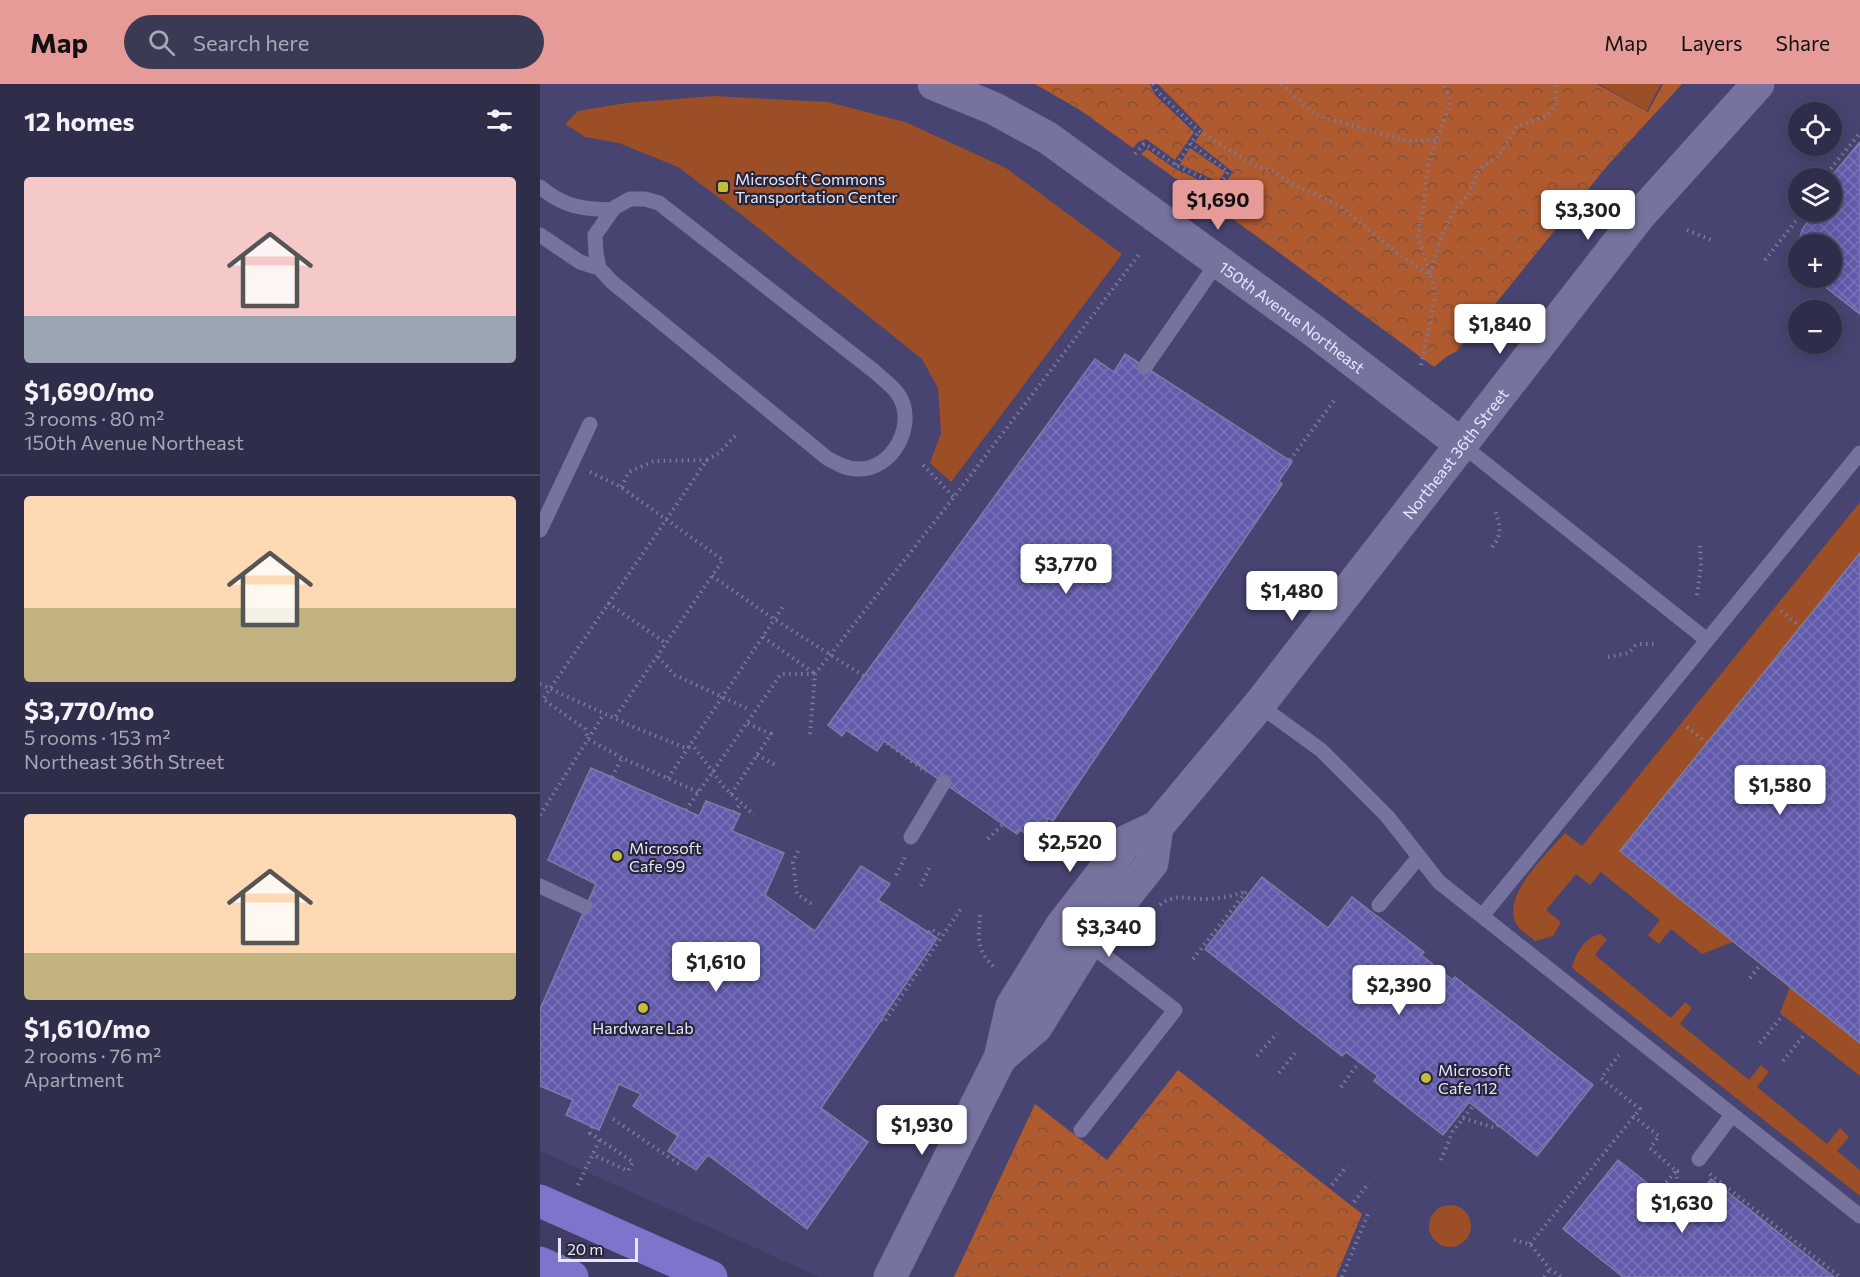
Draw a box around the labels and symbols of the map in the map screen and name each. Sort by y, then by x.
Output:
place label: Microsoft Commons Transportation Center [735,169,898,206]
marker: Microsoft Commons Transportation Center [716,180,730,194]
pin: $1,690 [1169,180,1267,231]
pin: $3,300 [1539,190,1637,241]
street label: 150th Avenue Northeast [1216,256,1369,377]
pin: $1,840 [1451,304,1549,355]
street label: Northeast 36th Street [1398,384,1512,522]
pin: $3,770 [1017,544,1115,595]
pin: $1,480 [1243,571,1341,622]
pin: $1,580 [1731,765,1829,816]
pin: $2,520 [1021,822,1119,873]
place label: Microsoft Cafe 99 [629,838,702,875]
marker: Microsoft Cafe 99 [610,849,624,863]
pin: $3,340 [1060,907,1158,958]
pin: $1,610 [667,942,765,993]
pin: $2,390 [1350,965,1448,1016]
marker: Hardware Lab [636,1001,650,1015]
place label: Hardware Lab [592,1018,694,1037]
place label: Microsoft Cafe 112 [1438,1060,1511,1097]
marker: Microsoft Cafe 112 [1419,1071,1433,1085]
pin: $1,930 [873,1105,971,1156]
pin: $1,630 [1633,1183,1731,1234]
scale bar [558,1235,638,1262]

